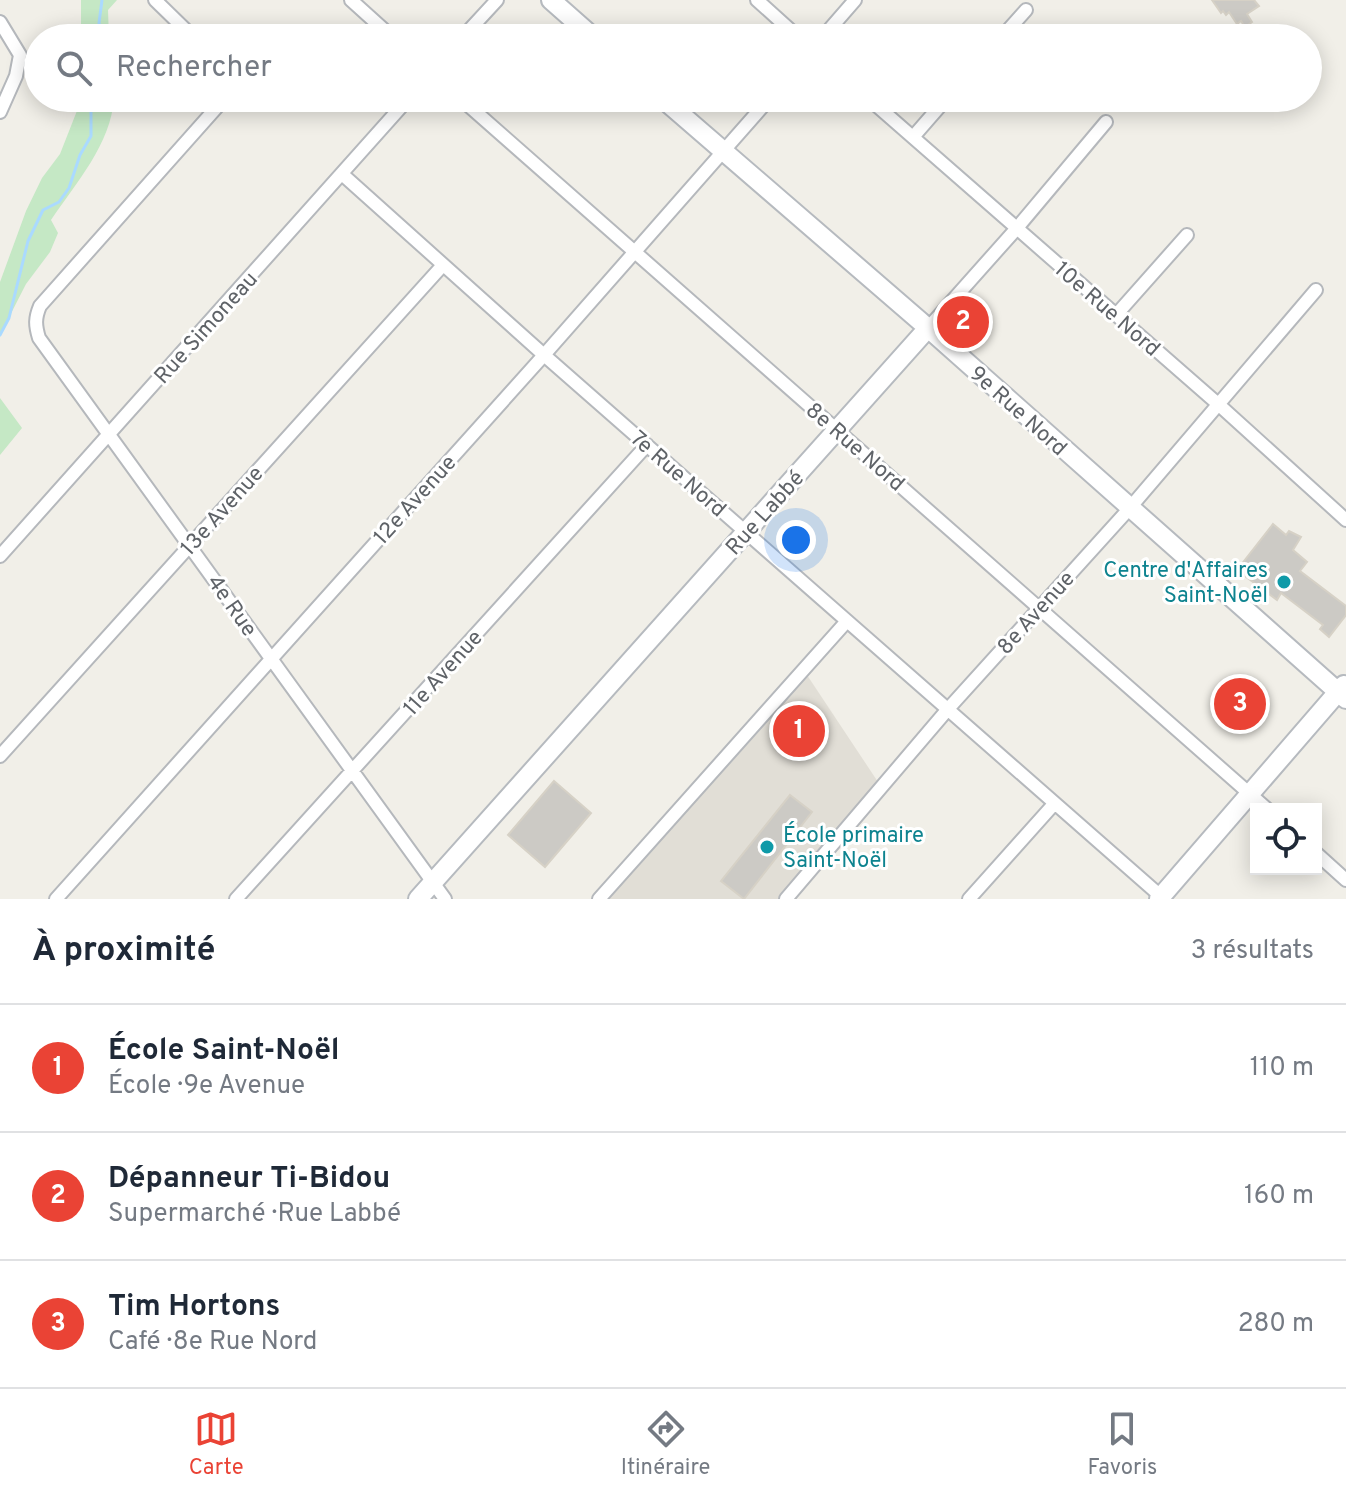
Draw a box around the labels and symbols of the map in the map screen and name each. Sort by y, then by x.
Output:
street label: 10e Rue Nord [1048,257,1165,363]
street label: Rue Simoneau [149,267,264,390]
pin: 2 [937,292,989,352]
street label: 9e Rue Nord [963,361,1072,463]
street label: 8e Rue Nord [799,398,909,498]
street label: 7e Rue Nord [624,426,731,524]
street label: 12e Avenue [369,450,463,551]
street label: 13e Avenue [176,461,270,562]
street label: Rue Labbé [721,466,811,561]
your location [776,520,816,560]
place label: Centre d'Affaires Saint-Noël [1103,558,1268,610]
street label: 8e Avenue [992,566,1081,661]
street label: 4e Rue [200,570,262,642]
marker: Centre d'Affaires Saint-Noël [1275,573,1293,591]
street label: 11e Avenue [398,625,489,722]
pin: 3 [1214,674,1266,734]
pin: 1 [773,701,825,761]
place label: École primaire Saint-Noël [783,821,924,875]
marker: École primaire Saint-Noël [758,838,776,856]

